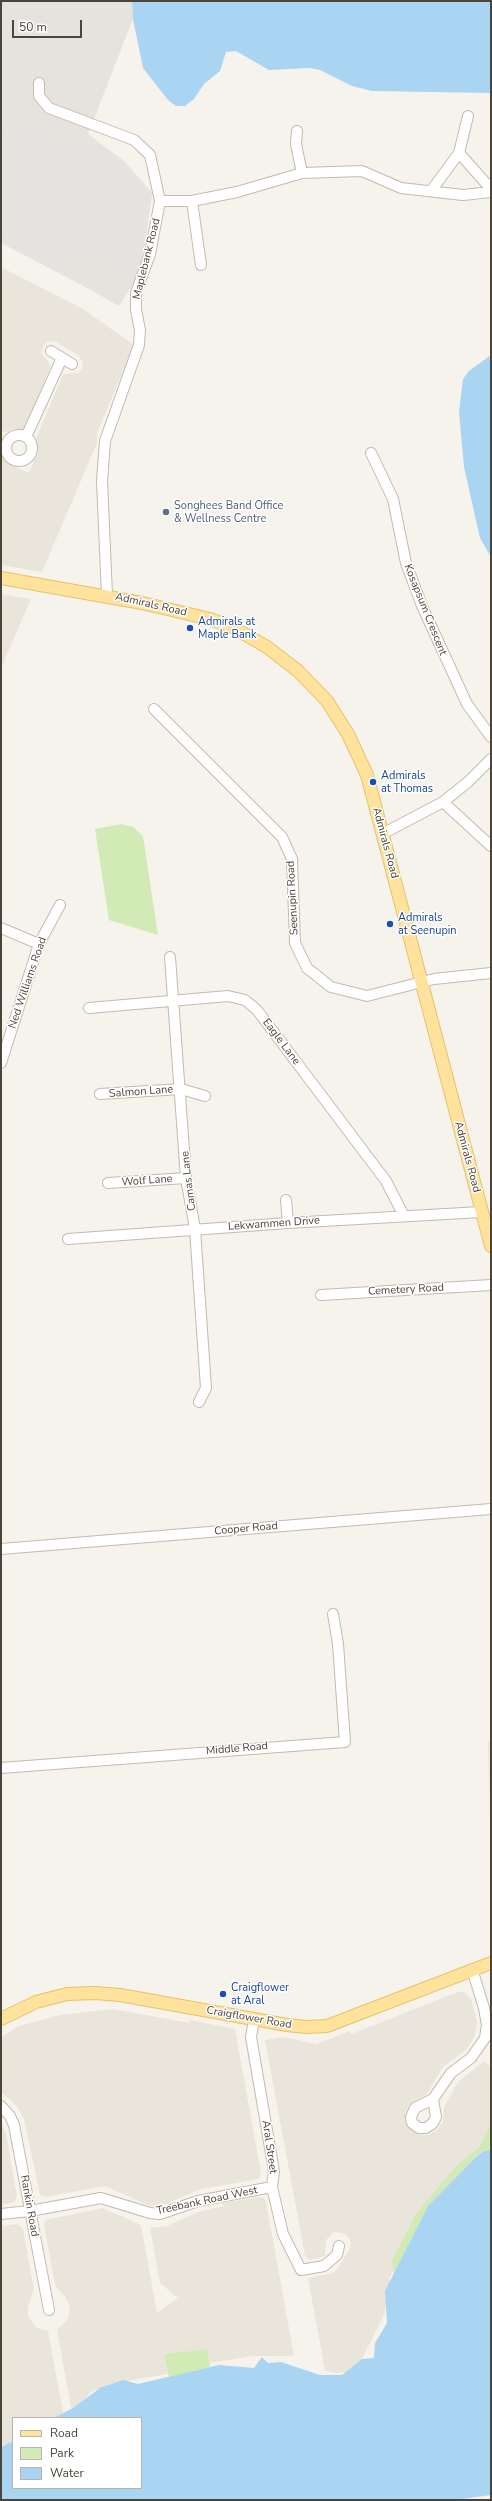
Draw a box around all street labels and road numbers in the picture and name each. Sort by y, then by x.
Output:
street label: Maplebank Road [131,217,163,301]
street label: Kosapsum Crescent [401,562,449,658]
street label: Admirals Road [114,590,188,620]
street label: Admirals Road [369,806,401,880]
street label: Seenupin Road [284,860,302,936]
street label: Ned Williams Road [6,936,50,1030]
street label: Eagle Lane [259,1016,303,1068]
street label: Salmon Lane [108,1083,174,1101]
street label: Admirals Road [451,1120,483,1194]
street label: Camas Lane [179,1150,199,1212]
street label: Wolf Lane [121,1173,173,1189]
street label: Lekwammen Drive [228,1214,320,1234]
street label: Cemetery Road [368,1281,444,1299]
street label: Cooper Road [214,1520,278,1538]
street label: Middle Road [205,1740,269,1758]
street label: Craigflower Road [205,2004,293,2032]
street label: Aral Street [259,2119,279,2175]
street label: Rankin Road [17,2174,41,2238]
street label: Treebank Road West [155,2184,259,2218]

